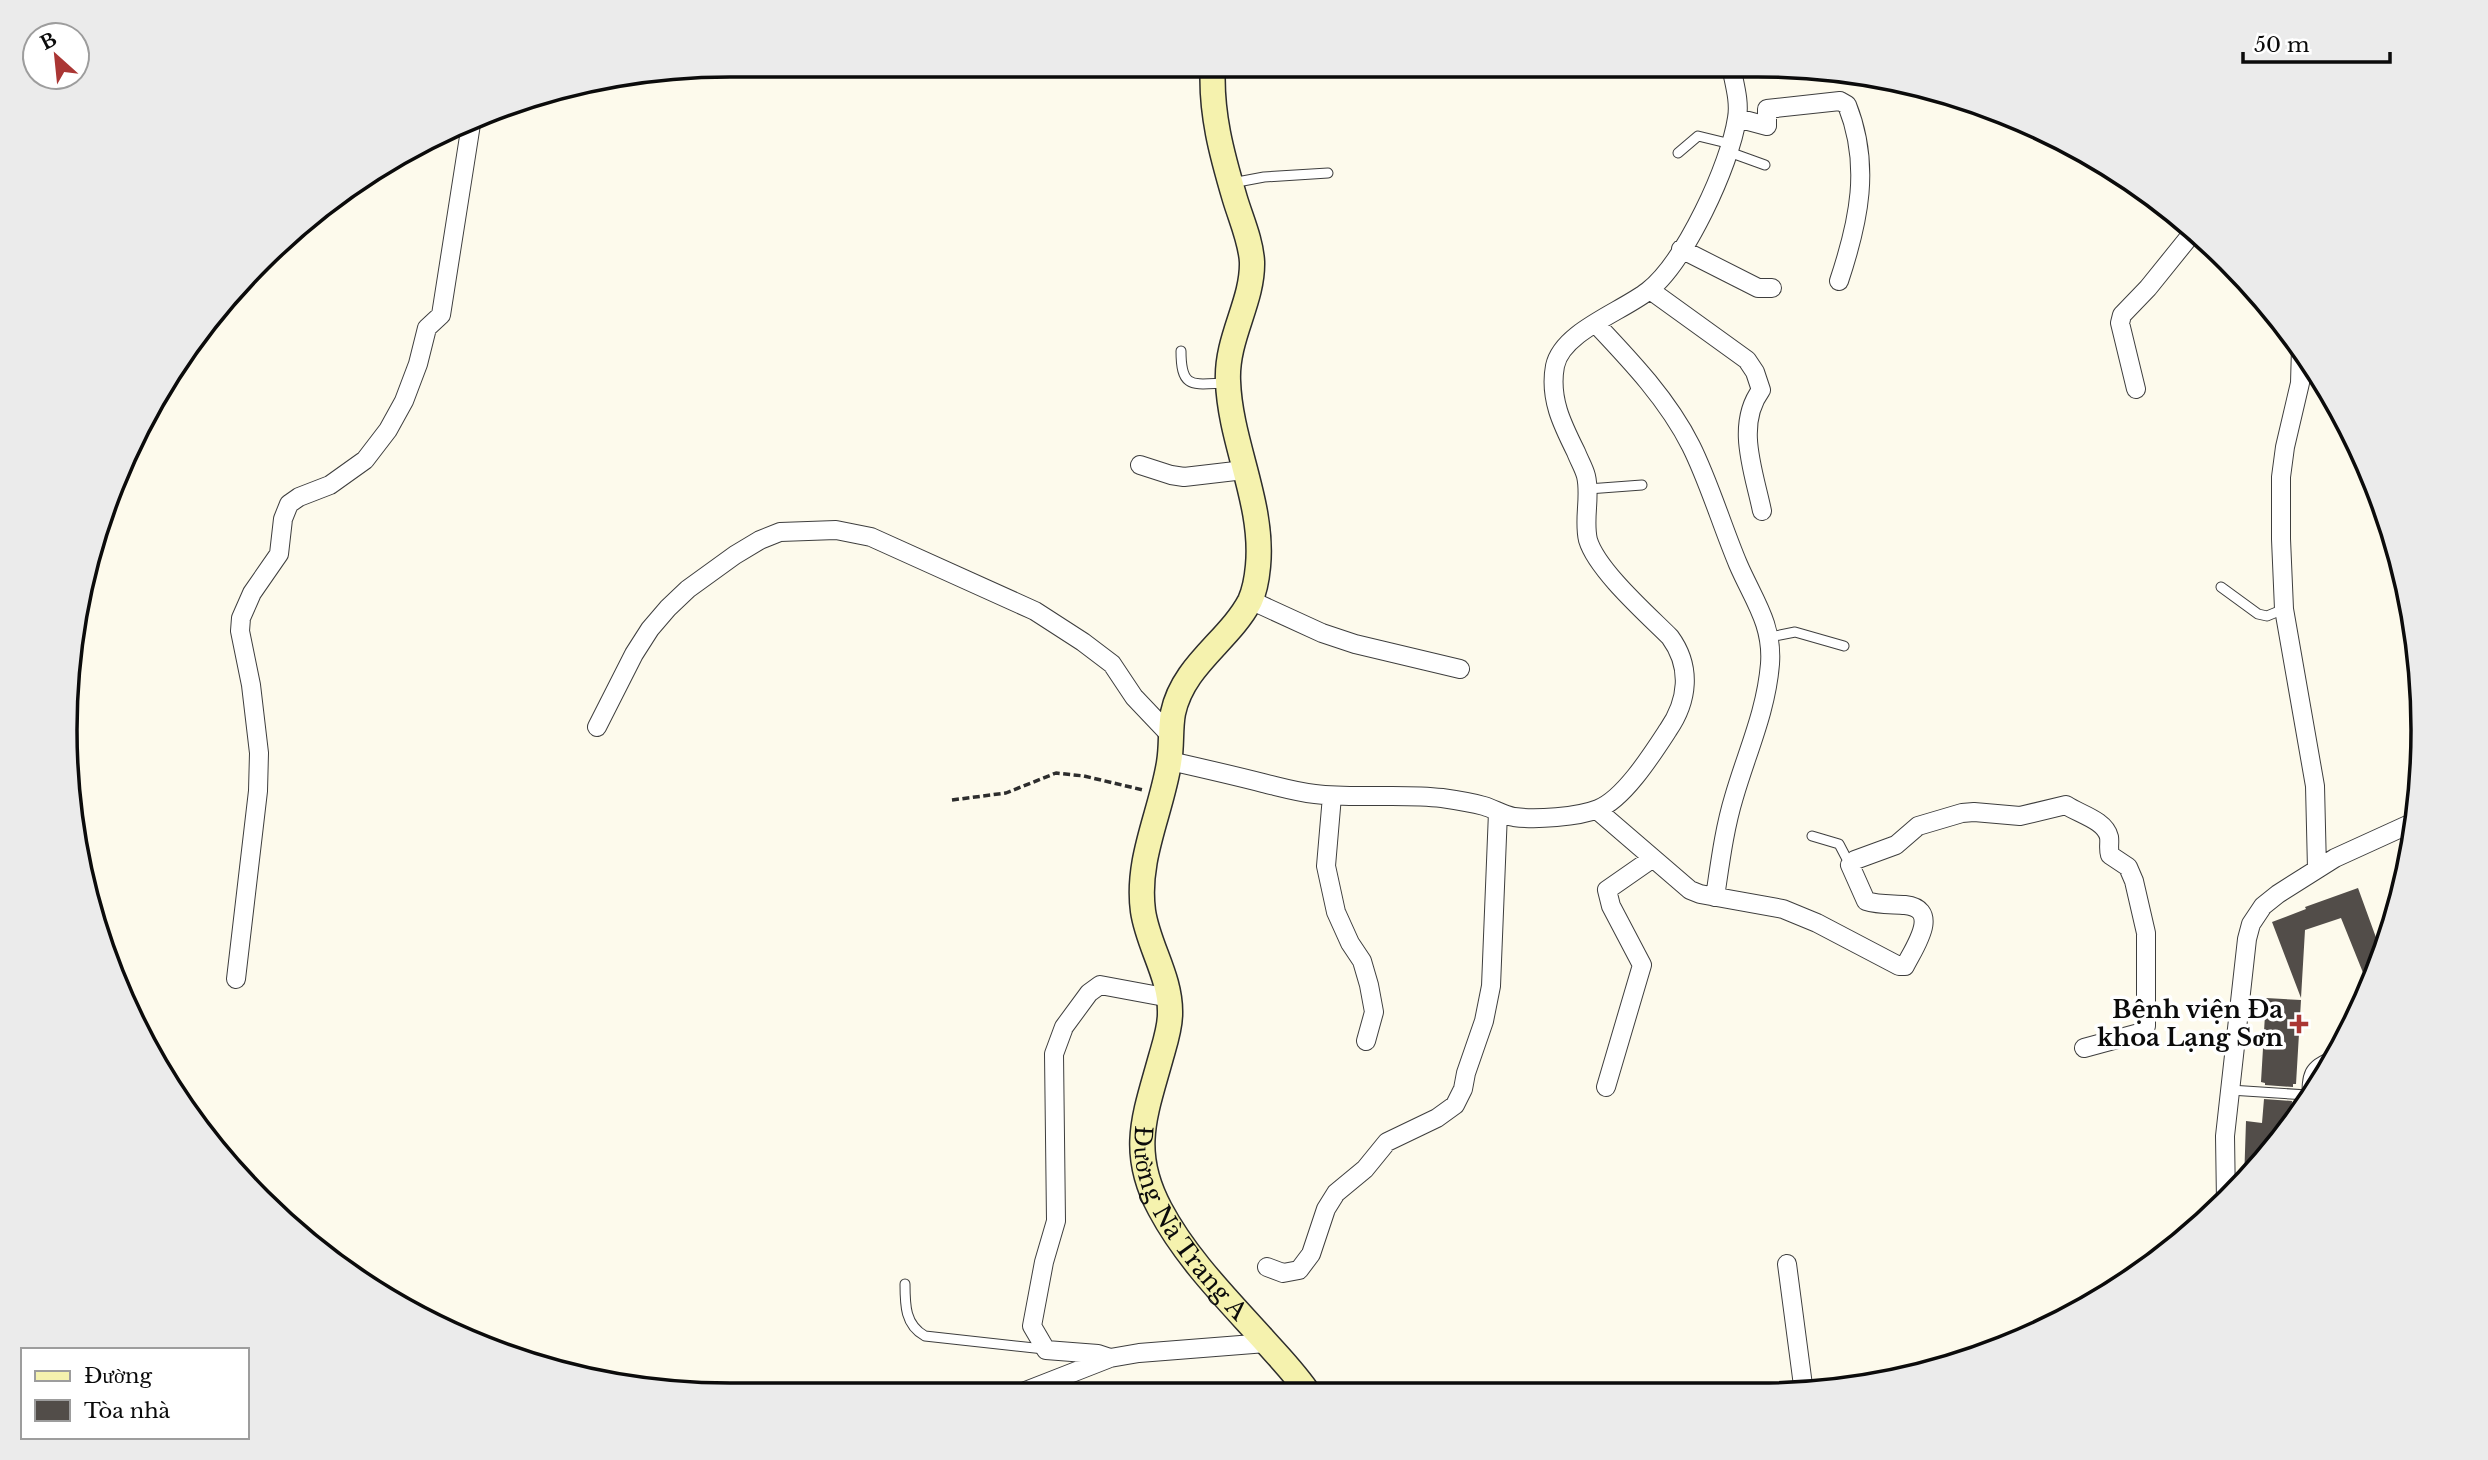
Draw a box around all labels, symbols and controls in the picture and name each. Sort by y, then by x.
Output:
north arrow [21,21,91,91]
scale bar [2243,21,2390,65]
text: B [37,28,60,55]
text: 50 m [2254,32,2310,58]
place label: Bệnh viện Đa khoa Lạng Sơn [2097,995,2284,1052]
marker: Bệnh viện Đa khoa Lạng Sơn [2289,1014,2309,1034]
street label: Đường Nà Trang A [1128,1125,1254,1326]
legend [21,1348,248,1439]
text: Đường [84,1363,152,1389]
text: Tòa nhà [84,1398,171,1424]

